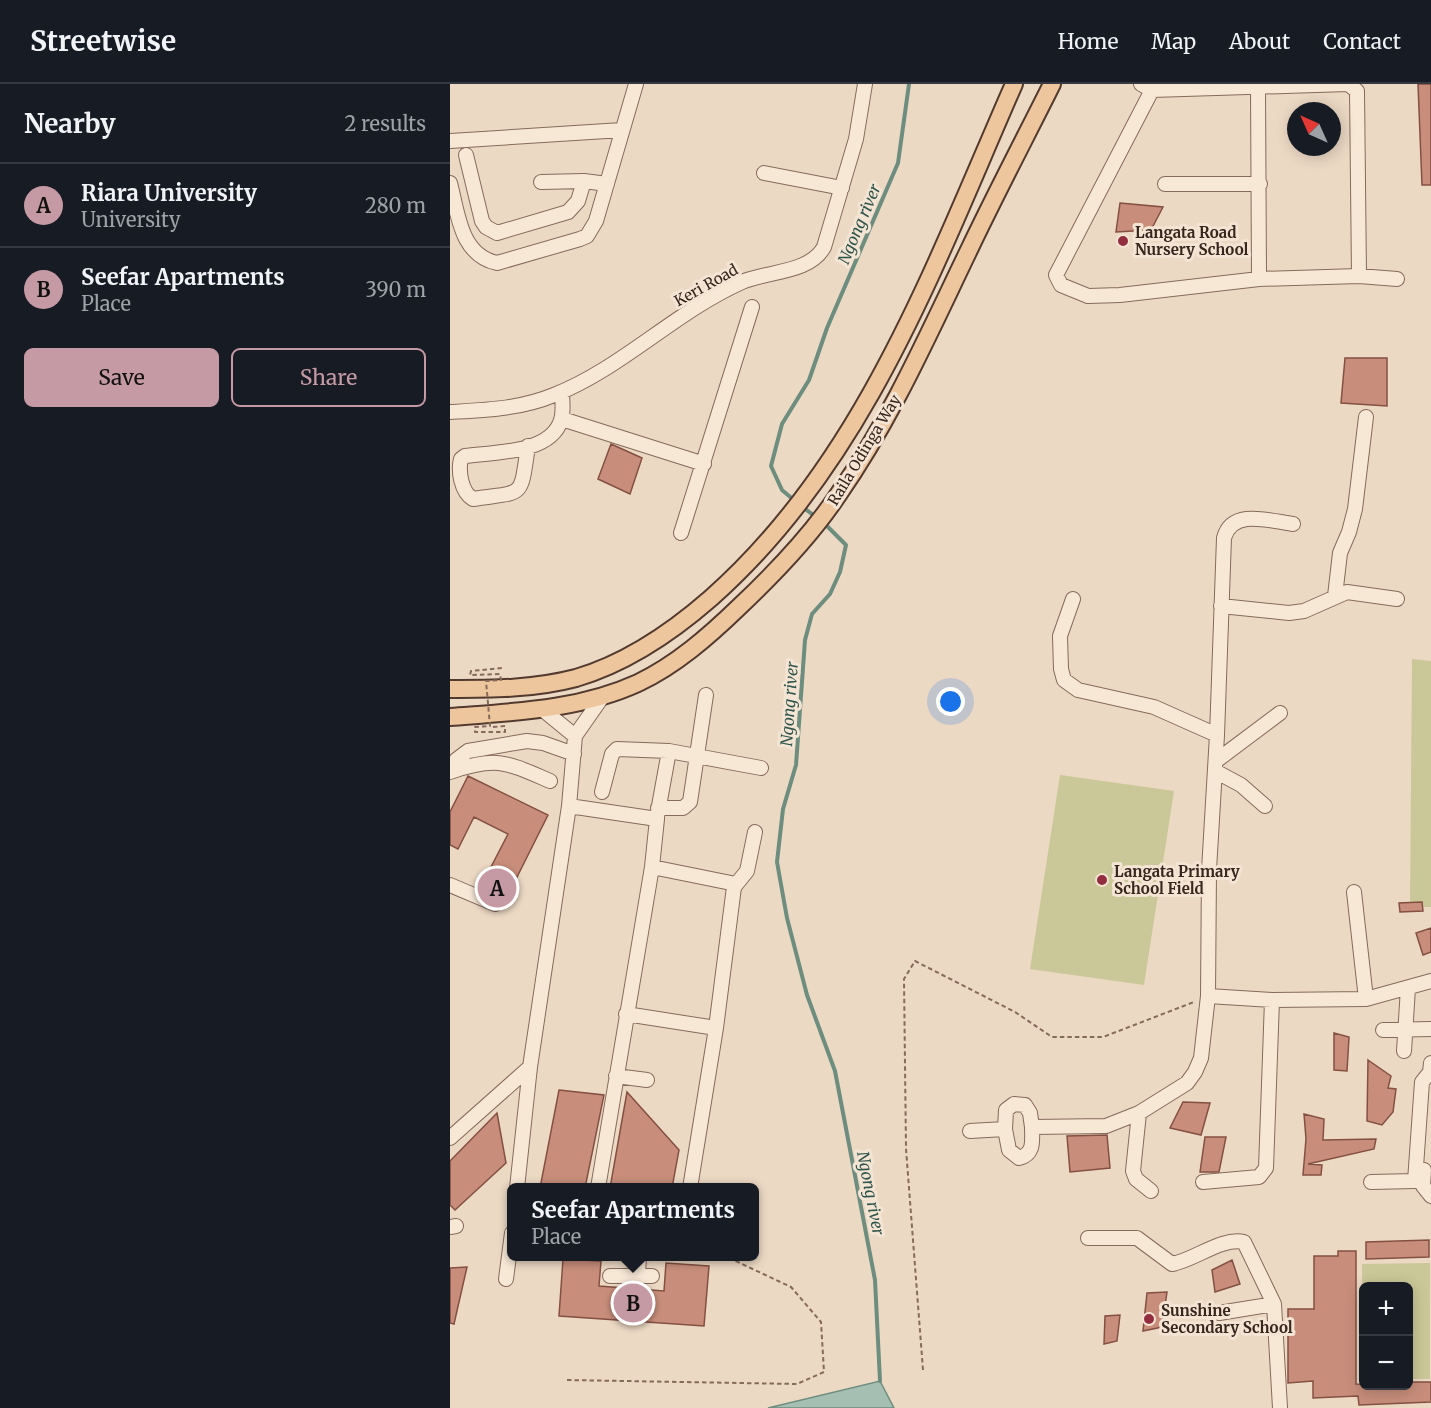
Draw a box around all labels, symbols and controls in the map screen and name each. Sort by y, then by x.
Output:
text: Streetwise [30,23,176,59]
text: Home [1058,28,1118,55]
text: Map [1151,28,1196,55]
text: About [1229,28,1290,55]
text: Contact [1323,28,1401,55]
north arrow [1287,102,1341,156]
text: Nearby [24,107,116,140]
text: 2 results [344,111,426,136]
text: Riara University [81,179,257,207]
water label: Ngong river [833,180,885,267]
text: A [36,193,51,218]
text: 280 m [365,193,426,218]
text: University [81,207,181,232]
place label: Langata Road Nursery School [1135,223,1249,259]
marker: Langata Road Nursery School [1116,234,1130,248]
street label: Keri Road [671,260,741,310]
text: Seefar Apartments [81,263,285,291]
text: B [37,277,50,302]
text: 390 m [366,277,426,302]
text: Place [81,291,131,316]
button: Save [24,348,219,407]
button: Share [231,348,426,407]
street label: Raila Odinga Way [823,391,905,509]
water label: Ngong river [776,660,802,747]
your location [936,687,965,716]
place label: Langata Primary School Field [1114,862,1240,898]
pin: A [478,866,516,910]
marker: Langata Primary School Field [1095,873,1109,887]
water label: Ngong river [853,1149,889,1237]
popup [507,1183,759,1261]
text: Seefar Apartments [531,1196,735,1224]
text: Place [531,1224,581,1249]
pin: B [614,1280,652,1326]
map controls [1359,1282,1413,1390]
button: + [1359,1282,1413,1336]
place label: Sunshine Secondary School [1161,1301,1293,1337]
marker: Sunshine Secondary School [1142,1312,1156,1326]
button: − [1359,1336,1413,1390]

